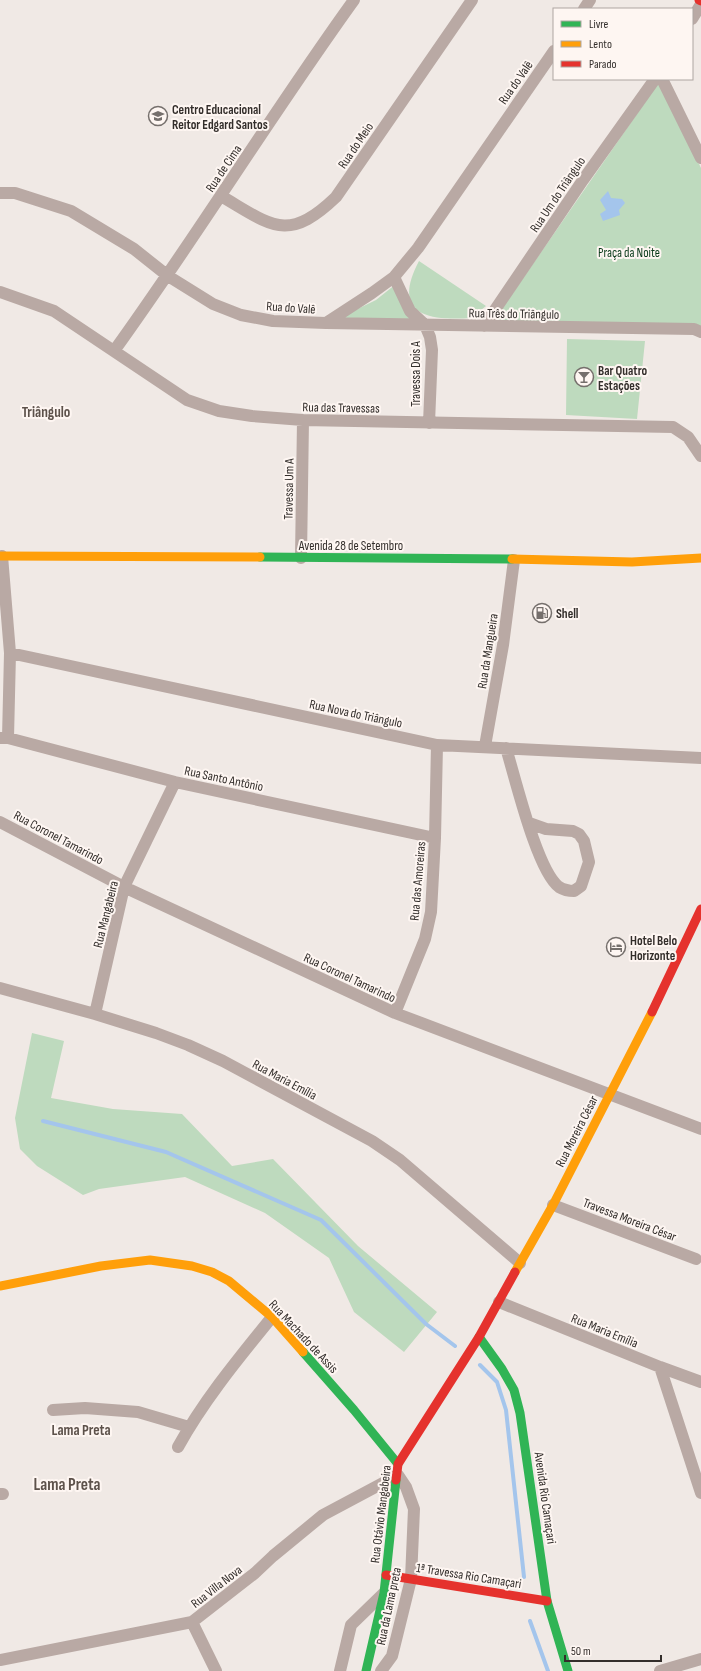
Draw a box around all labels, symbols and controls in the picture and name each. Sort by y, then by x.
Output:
legend [553,8,693,80]
text: Livre [589,17,609,32]
text: Lento [589,37,612,52]
text: Parado [589,57,616,72]
street label: Rua do Valê [495,58,537,107]
place label: Centro Educacional Reitor Edgard Santos [172,102,268,133]
school or university icon: Centro Educacional Reitor Edgard Santos [147,105,169,127]
street label: Rua do Meio [335,119,377,172]
street label: Rua de Cima [202,142,245,195]
street label: Rua Um do Triângulo [527,154,589,235]
park label: Praça da Noite [598,245,660,261]
street label: Rua do Valê [266,298,316,318]
street label: Rua Três do Triângulo [469,305,559,323]
street label: Travessa Dois A [408,341,424,407]
place label: Bar Quatro Estações [598,363,648,394]
bar icon: Bar Quatro Estações [573,366,595,388]
street label: Rua das Travessas [302,399,380,417]
district label: Triângulo [22,403,70,422]
street label: Travessa Um A [280,458,298,520]
street label: Avenida 28 de Setembro [298,538,403,554]
fuel station icon: Shell [531,602,553,624]
place label: Shell [556,606,579,622]
street label: Rua da Mangueira [474,612,502,690]
street label: Rua Nova do Triângulo [308,696,404,732]
street label: Rua Santo Antônio [183,763,265,795]
street label: Rua Coronel Tamarindo [11,807,106,868]
street label: Rua das Amoreiras [407,840,429,921]
street label: Rua Mangabeira [90,879,122,949]
place label: Hotel Belo Horizonte [630,933,677,964]
hotel icon: Hotel Belo Horizonte [605,936,627,958]
street label: Rua Coronel Tamarindo [301,950,398,1006]
street label: Rua Maria Emília [250,1056,319,1104]
street label: Rua Moreira César [552,1093,602,1170]
street label: Travessa Moreira César [581,1195,679,1245]
street label: Rua Machado de Assis [265,1297,342,1377]
street label: Rua Maria Emília [569,1310,640,1352]
district label: Lama Preta [51,1421,111,1440]
street label: Avenida Rio Camaçari [531,1450,559,1545]
street label: Rua Otávio Mangabeira [367,1464,395,1564]
district label: Lama Preta [33,1475,101,1495]
street label: 1ª Travessa Rio Camaçari [415,1560,523,1592]
street label: Rua Villa Nova [188,1562,245,1612]
street label: Rua da Lama preta [373,1566,405,1647]
scale bar [565,1637,661,1663]
text: 50 m [571,1644,591,1659]

